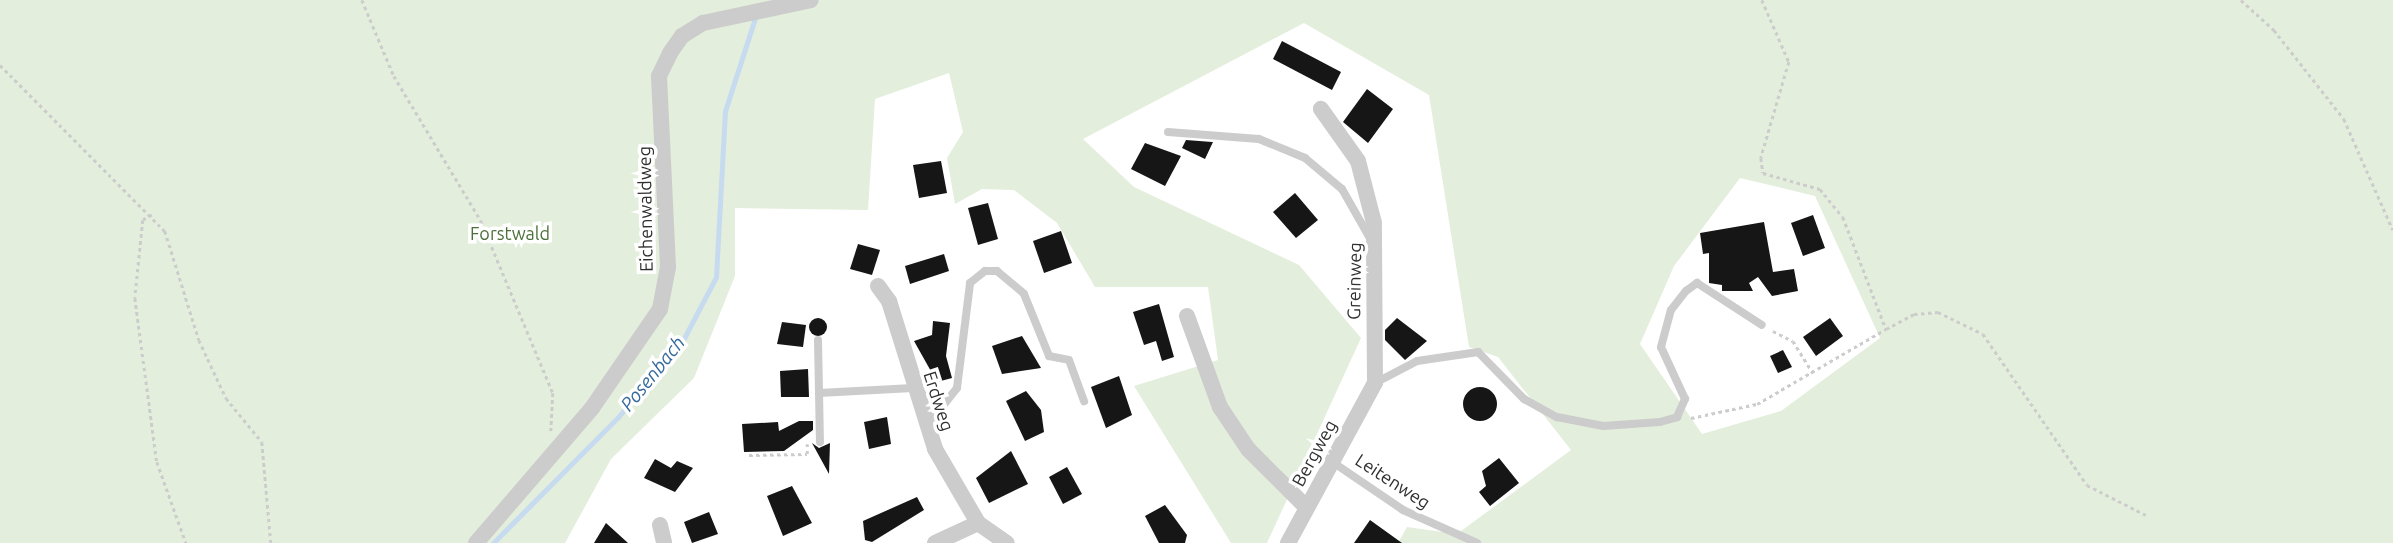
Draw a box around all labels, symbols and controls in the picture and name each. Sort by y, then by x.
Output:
street label: Eichenwaldweg [633,146,657,272]
park label: Forstwald [470,222,550,244]
street label: Greinweg [1343,242,1365,320]
water label: Posenbach [616,332,690,416]
street label: Erdweg [919,368,959,434]
street label: Bergweg [1287,416,1341,490]
street label: Leitenweg [1351,449,1435,513]

